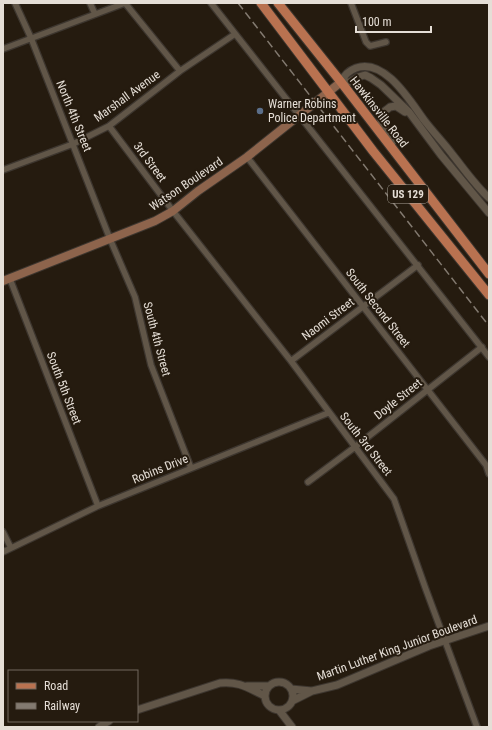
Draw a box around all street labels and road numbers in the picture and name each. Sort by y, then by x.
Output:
street label: Marshall Avenue [91,67,163,125]
street label: Hawkinsville Road [347,74,411,150]
street label: North 4th Street [53,78,95,154]
street label: 3rd Street [130,139,170,185]
street label: Watson Boulevard [147,154,225,214]
road number: US 129 [388,185,428,203]
street label: South Second Street [343,266,413,351]
street label: Naomi Street [299,295,357,343]
street label: South 4th Street [140,300,174,378]
street label: South 5th Street [44,350,84,427]
street label: Doyle Street [371,375,425,422]
street label: South 3rd Street [337,410,395,479]
street label: Robins Drive [130,451,190,487]
street label: Martin Luther King Junior Boulevard [315,612,479,684]

